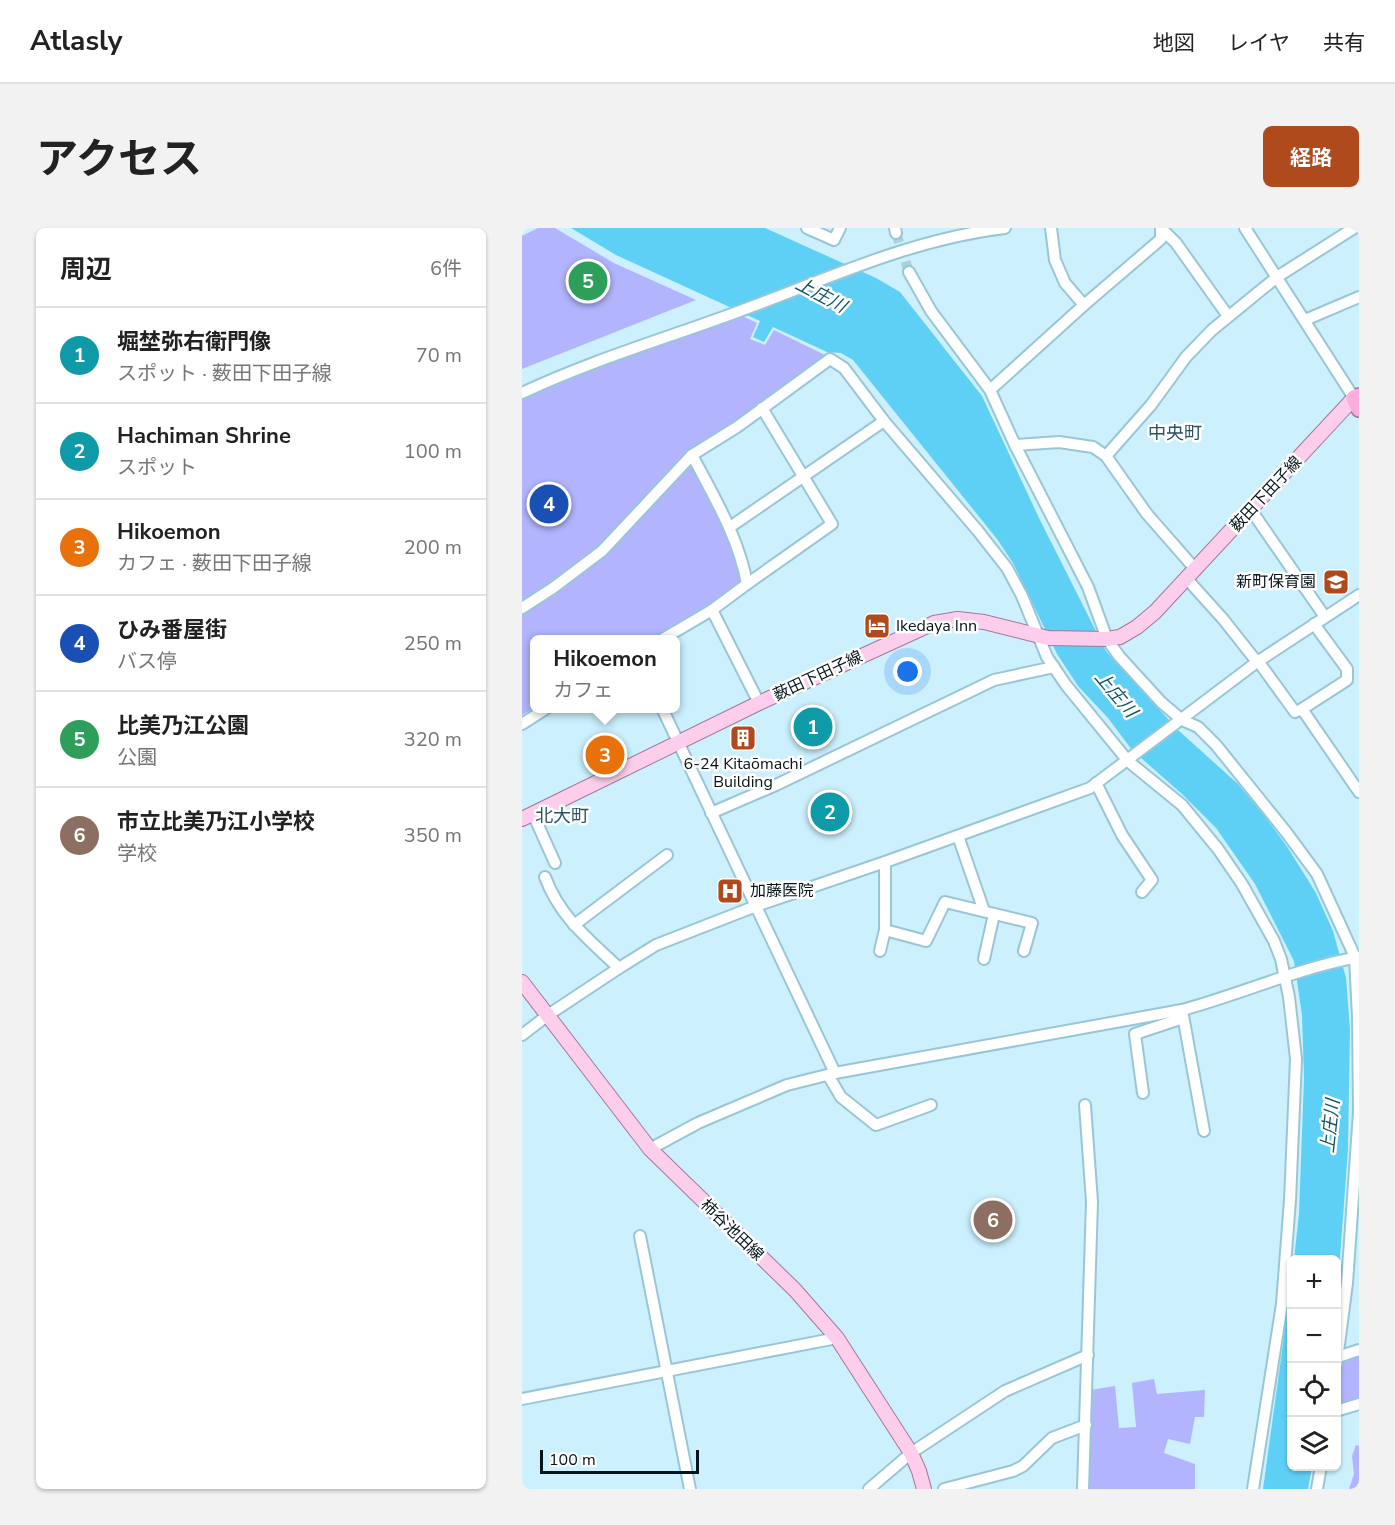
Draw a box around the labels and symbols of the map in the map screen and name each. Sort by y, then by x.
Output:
pin: 5 [568,259,608,304]
water label: 上庄川 [792,272,852,319]
district label: 中央町 [1148,421,1202,445]
street label: 薮田下田子線 [1225,451,1307,537]
pin: 4 [530,482,568,526]
school or university icon: 新町保育園 [1321,567,1351,597]
place label: 新町保育園 [1236,571,1316,593]
hotel icon: Ikedaya Inn [862,611,892,641]
place label: Ikedaya Inn [896,615,977,637]
street label: 薮田下田子線 [770,646,866,706]
your location [893,657,922,686]
water label: 上庄川 [1089,666,1144,724]
pin: 1 [794,704,832,750]
building icon: 6-24 Kitaōmachi Building [728,723,758,753]
pin: 3 [586,732,625,778]
place label: 6-24 Kitaōmachi Building [684,753,802,793]
pin: 2 [810,790,850,834]
district label: 北大町 [535,804,589,828]
hospital icon: 加藤医院 [715,876,745,906]
place label: 加藤医院 [750,880,814,902]
water label: 上庄川 [1315,1096,1345,1154]
street label: 柿谷池田線 [696,1194,768,1266]
pin: 6 [974,1198,1012,1242]
scale bar [540,1447,699,1474]

